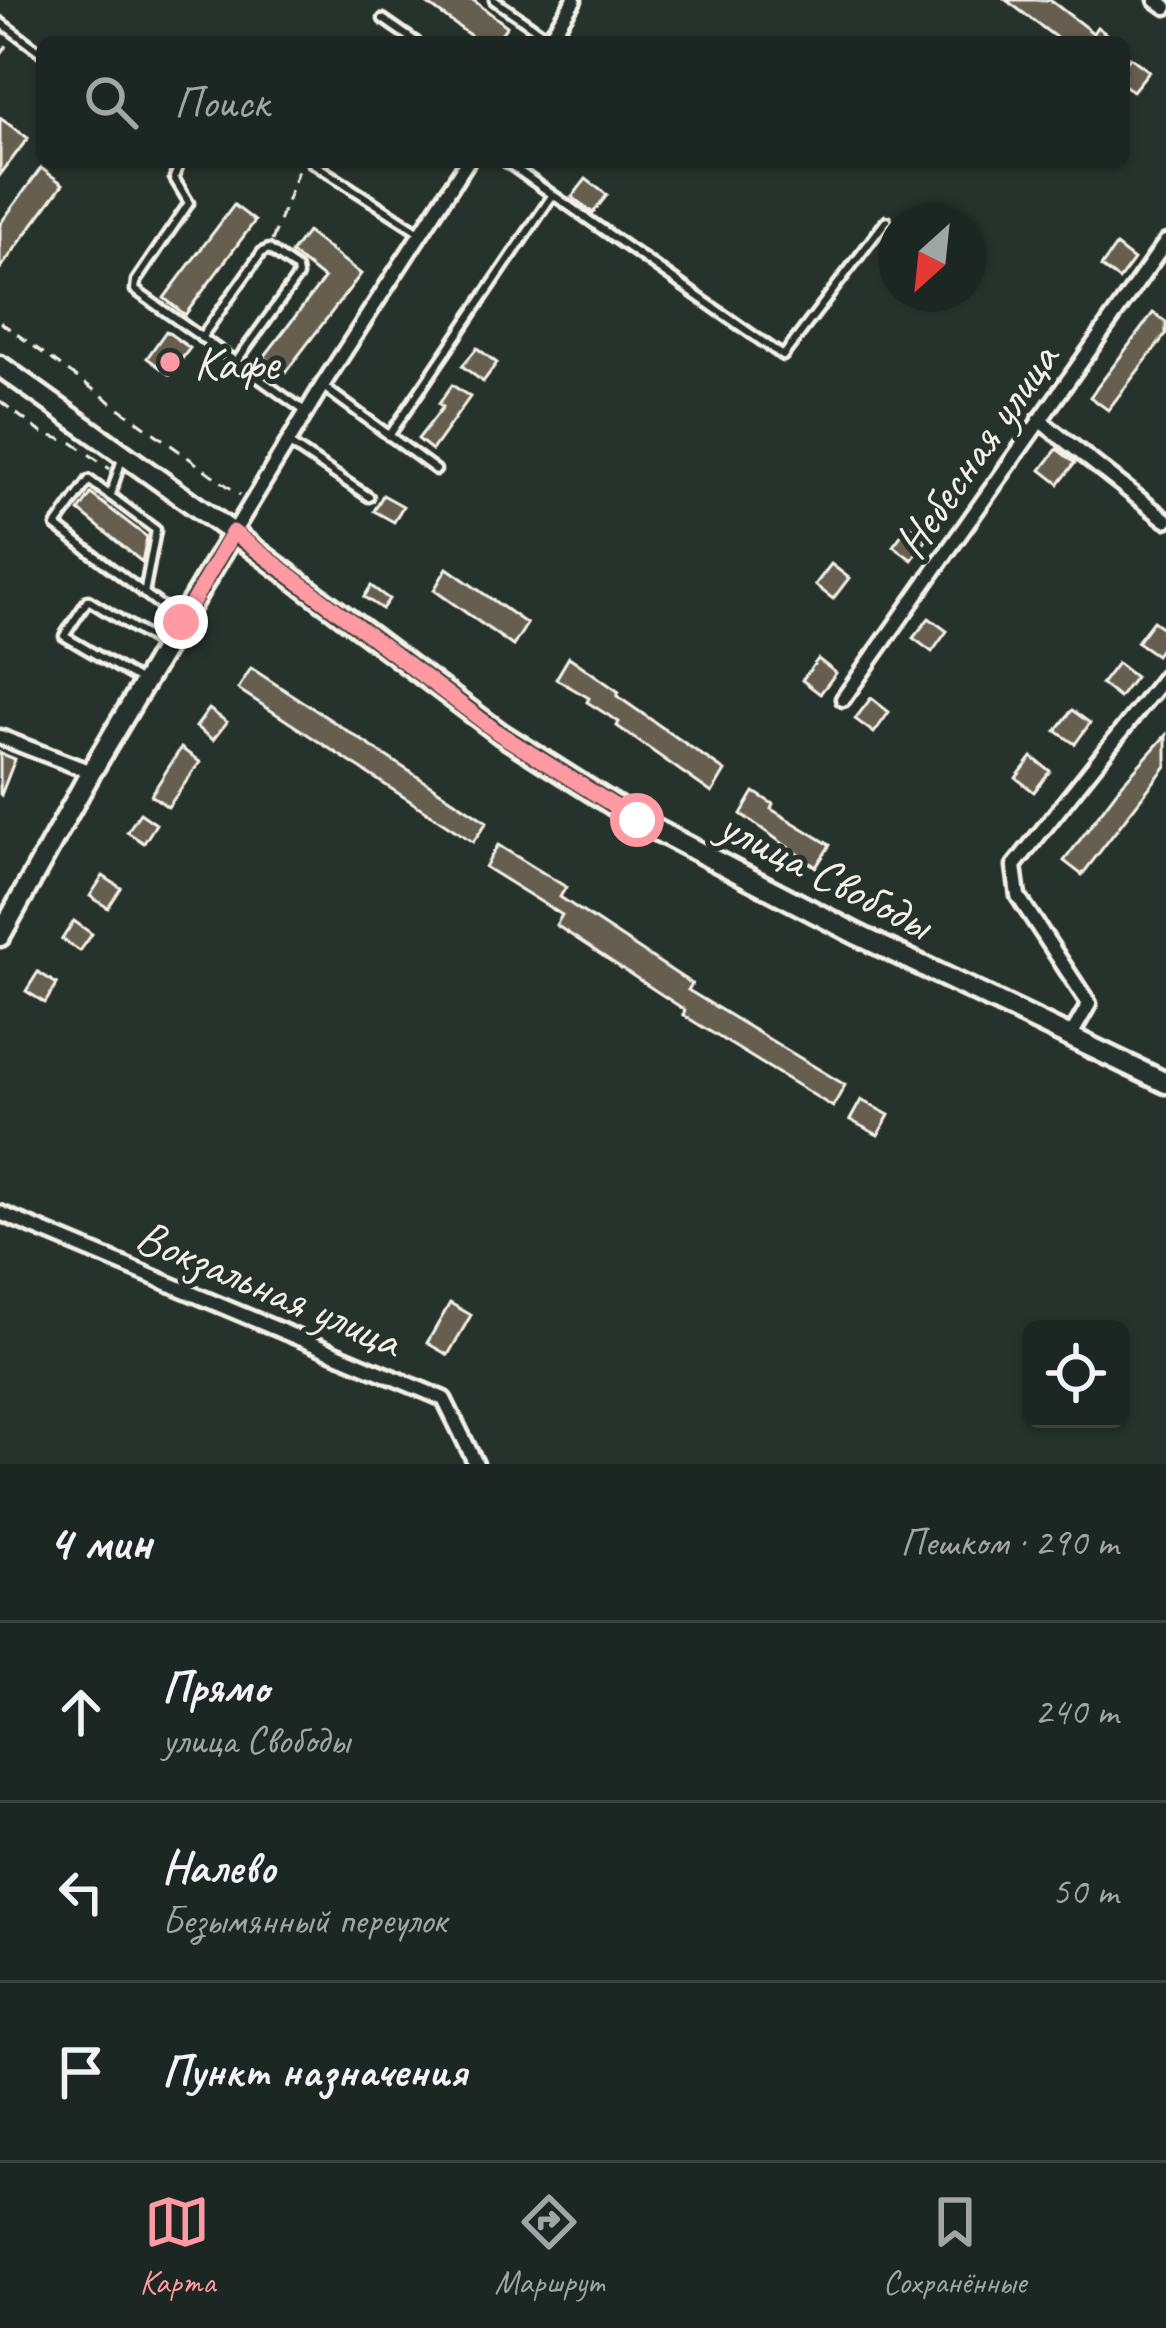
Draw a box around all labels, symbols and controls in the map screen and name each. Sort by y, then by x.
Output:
search box [36,36,1130,168]
icon: search [78,69,144,135]
text: Поиск [174,74,269,131]
north arrow [878,204,986,312]
street label: Небесная улица [880,329,1073,569]
place label: Кафе [194,333,282,393]
marker: Кафе [157,349,183,375]
route end [154,595,208,649]
route start [610,793,664,847]
street label: улица Свободы [706,793,945,955]
street label: Вокзальная улица [127,1205,413,1372]
map controls [1022,1320,1130,1428]
button: locate [1022,1320,1130,1428]
text: 4 мин [48,1510,152,1574]
text: Пешком · 290 m [900,1518,1118,1567]
text: Прямо [162,1659,269,1716]
icon: ahead [48,1679,114,1745]
text: 240 m [1034,1687,1118,1736]
text: улица Свободы [162,1716,350,1765]
text: Налево [162,1839,276,1896]
icon: left [48,1859,114,1925]
text: 50 m [1052,1867,1118,1916]
text: Безымянный переулок [162,1896,447,1945]
icon: arrive [48,2039,114,2105]
text: Пункт назначения [162,2043,467,2100]
tab: Карта [140,2189,215,2303]
tab: Маршрут [495,2189,604,2303]
tab: Сохранённые [883,2189,1026,2303]

